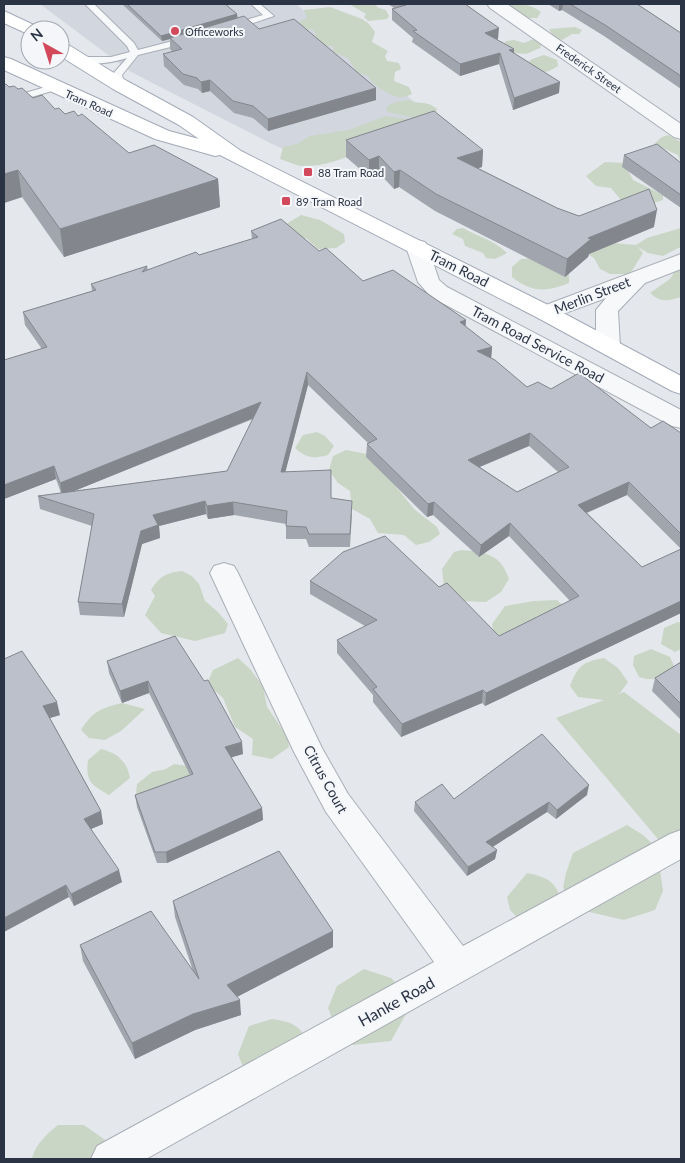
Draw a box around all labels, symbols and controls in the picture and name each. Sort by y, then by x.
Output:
north arrow [20,20,70,70]
text: N [27,25,46,45]
marker: Officeworks [169,25,181,37]
place label: Officeworks [185,25,244,38]
street label: Frederick Street [554,41,624,95]
street label: Tram Road [63,87,115,119]
marker: 88 Tram Road [302,166,314,178]
place label: 88 Tram Road [318,166,384,179]
marker: 89 Tram Road [280,195,292,207]
place label: 89 Tram Road [296,195,362,208]
street label: Tram Road [426,246,492,290]
street label: Merlin Street [552,273,632,317]
street label: Tram Road Service Road [469,302,607,386]
street label: Citrus Court [300,742,352,816]
street label: Hanke Road [354,972,438,1030]

